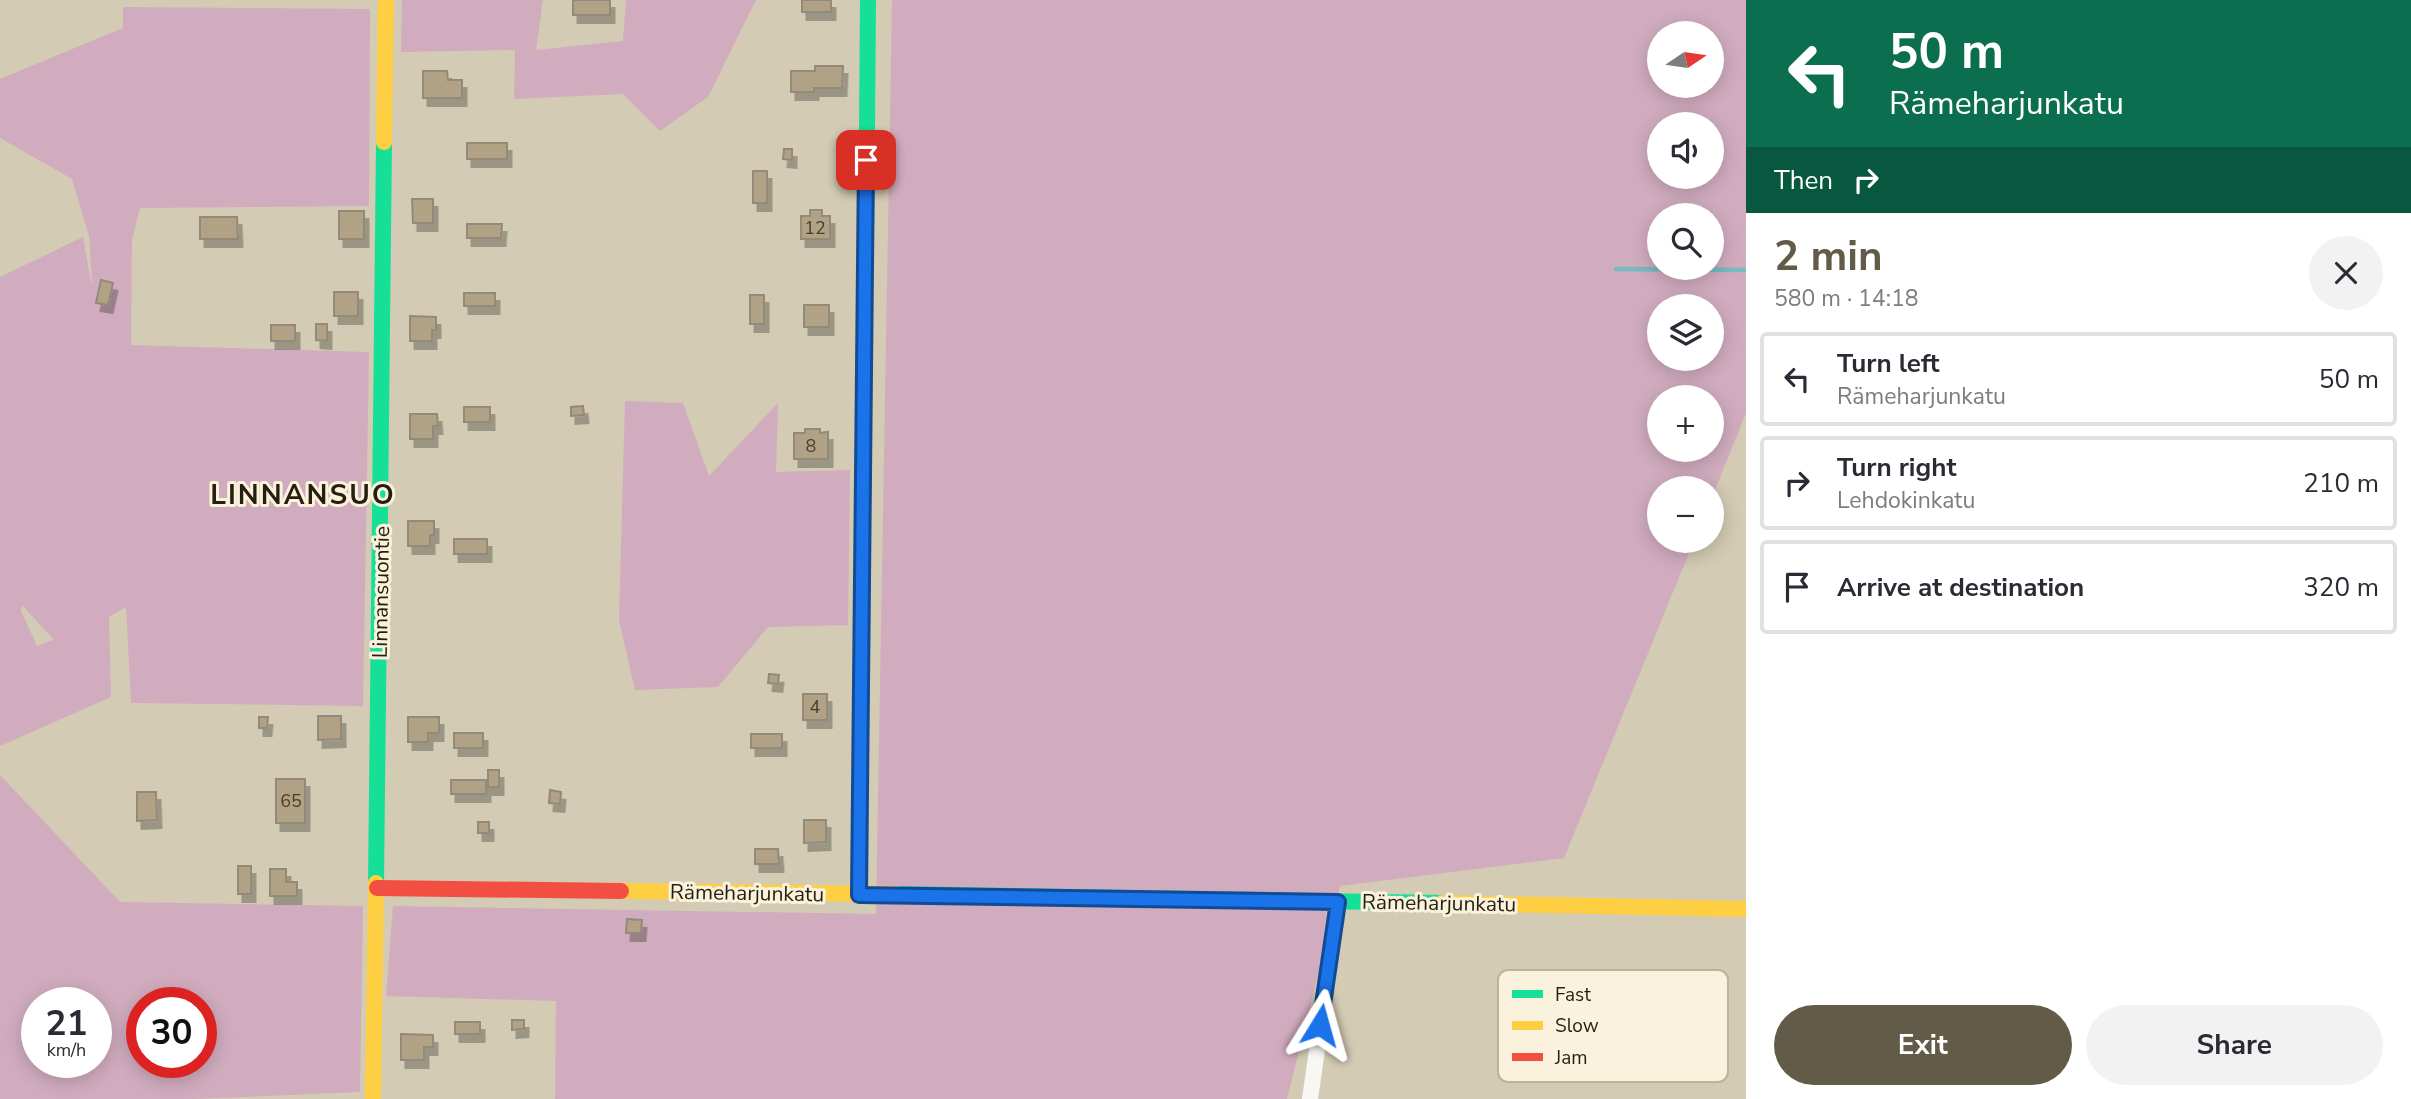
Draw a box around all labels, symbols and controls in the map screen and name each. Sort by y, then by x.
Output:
text: 50 m [1889,18,2004,85]
north arrow [1647,21,1724,98]
map controls [1647,21,1724,553]
icon: left [1774,28,1865,119]
text: Rämeharjunkatu [1889,82,2124,125]
button: sound [1647,112,1724,189]
pin [836,130,896,190]
icon: arrive [847,141,885,179]
icon: right [1847,161,1885,199]
text: Then [1774,163,1833,198]
button: search [1647,203,1724,280]
house number: 12 [804,216,826,240]
text: 2 min [1774,228,1883,285]
button: close [2309,236,2383,310]
text: 580 m · 14:18 [1774,283,1919,314]
button: layers [1647,294,1724,371]
text: Turn left [1837,346,1940,381]
icon: left [1778,360,1816,398]
text: 50 m [2319,362,2379,397]
text: Rämeharjunkatu [1837,381,2006,412]
button: + [1647,385,1724,462]
house number: 8 [806,434,816,458]
text: Turn right [1837,450,1956,485]
icon: right [1778,464,1816,502]
text: 210 m [2303,466,2379,501]
district label: LINNANSUO [210,476,396,514]
button: − [1647,476,1724,553]
text: Lehdokinkatu [1837,485,1975,516]
street label: Linnansuontie [366,526,396,658]
icon: arrive [1778,568,1816,606]
text: Arrive at destination [1837,570,2084,605]
text: 320 m [2303,570,2379,605]
house number: 4 [810,695,821,719]
house number: 65 [280,789,302,813]
street label: Rämeharjunkatu [670,878,824,908]
street label: Rämeharjunkatu [1362,888,1516,918]
legend [1498,970,1728,1082]
text: Fast [1555,982,1591,1008]
speed limit sign: 30 [126,987,217,1078]
position arrow [1283,988,1357,1062]
text: 21 [45,1000,88,1047]
button: Exit [1774,1005,2072,1085]
button: Share [2086,1005,2383,1085]
text: Slow [1555,1013,1599,1039]
text: km/h [47,1038,86,1062]
text: Jam [1554,1045,1588,1071]

